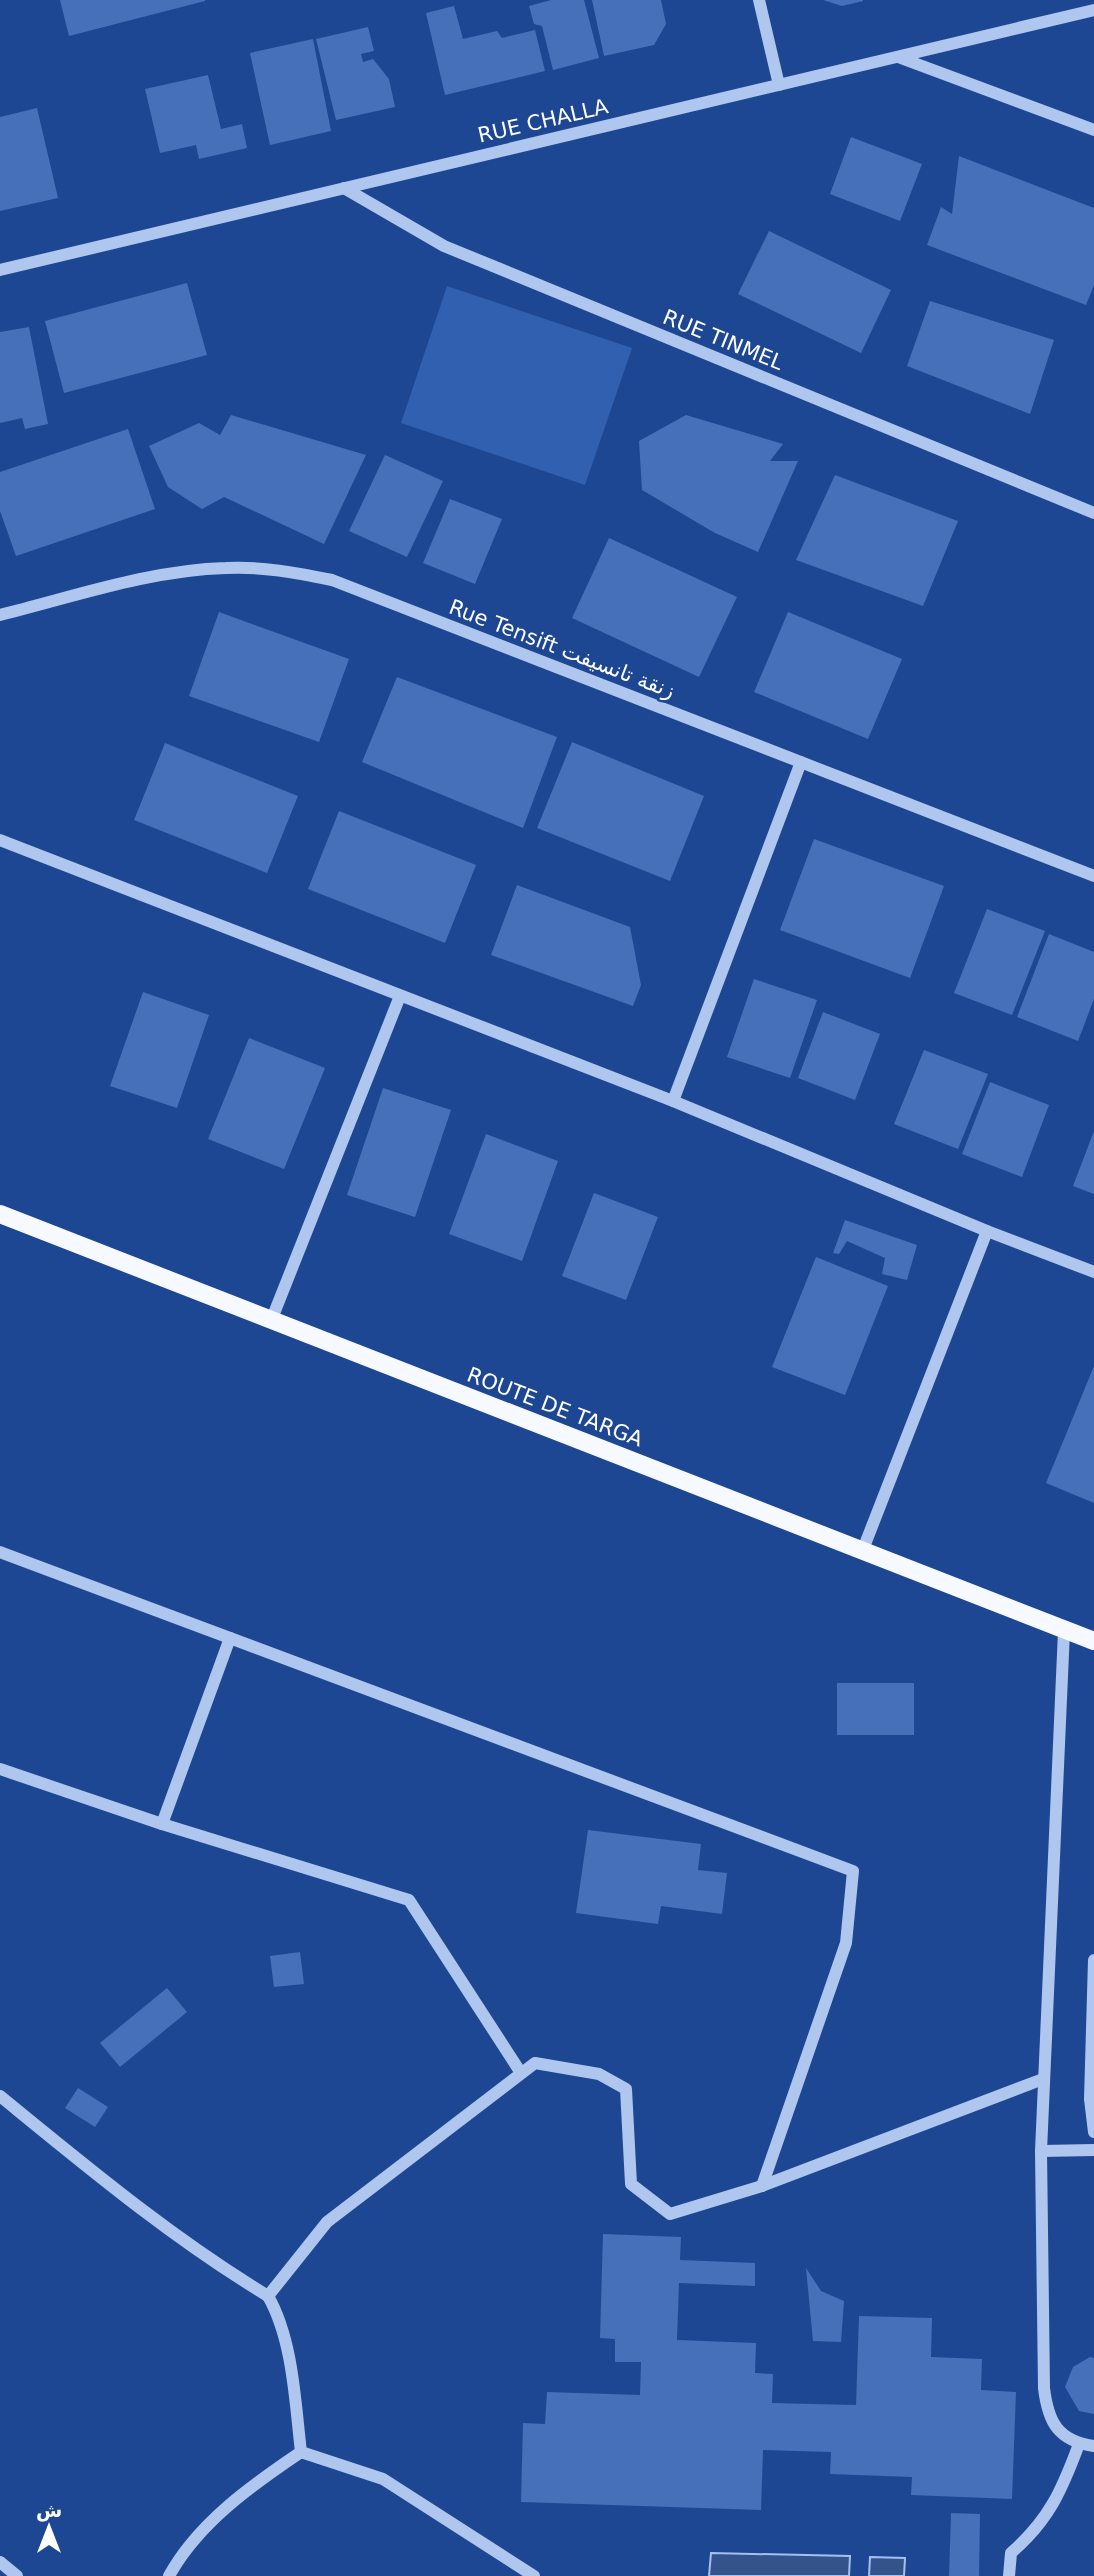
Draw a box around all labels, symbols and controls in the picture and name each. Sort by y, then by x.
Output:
street label: RUE CHALLA [476,94,611,148]
street label: RUE TINMEL [659,305,787,375]
street label: Rue Tensift زنقة تانسيفت [446,595,678,703]
street label: ROUTE DE TARGA [464,1362,647,1452]
north arrow [14,2492,84,2562]
text: ش [36,2499,62,2522]

